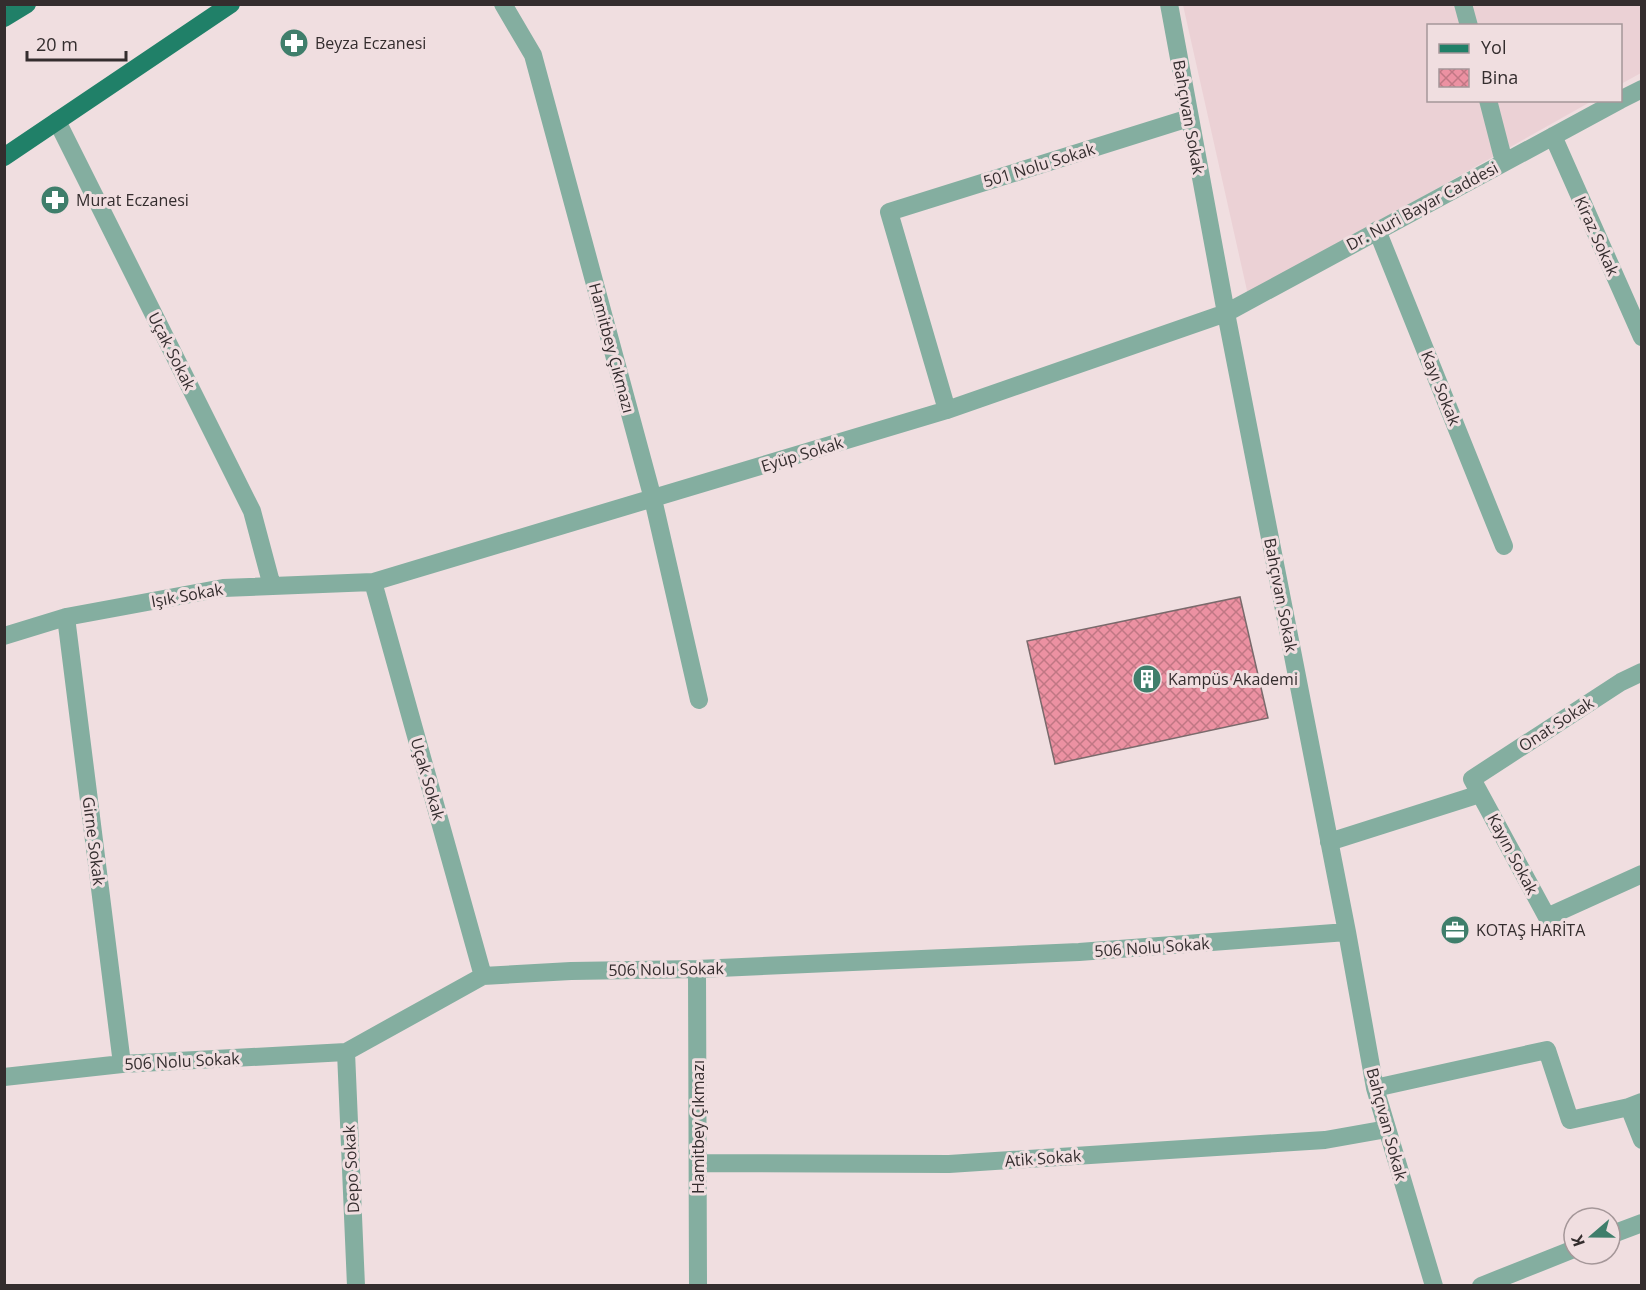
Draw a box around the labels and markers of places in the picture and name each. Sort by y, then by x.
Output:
pharmacy icon: Beyza Eczanesi [278,27,310,59]
place label: Beyza Eczanesi [315,32,426,54]
pharmacy icon: Murat Eczanesi [39,184,71,216]
place label: Murat Eczanesi [76,189,189,211]
building icon: Kampüs Akademi [1131,663,1163,695]
place label: Kampüs Akademi [1168,668,1298,690]
office icon: KOTAŞ HARİTA [1439,914,1471,946]
place label: KOTAŞ HARİTA [1476,919,1586,941]

